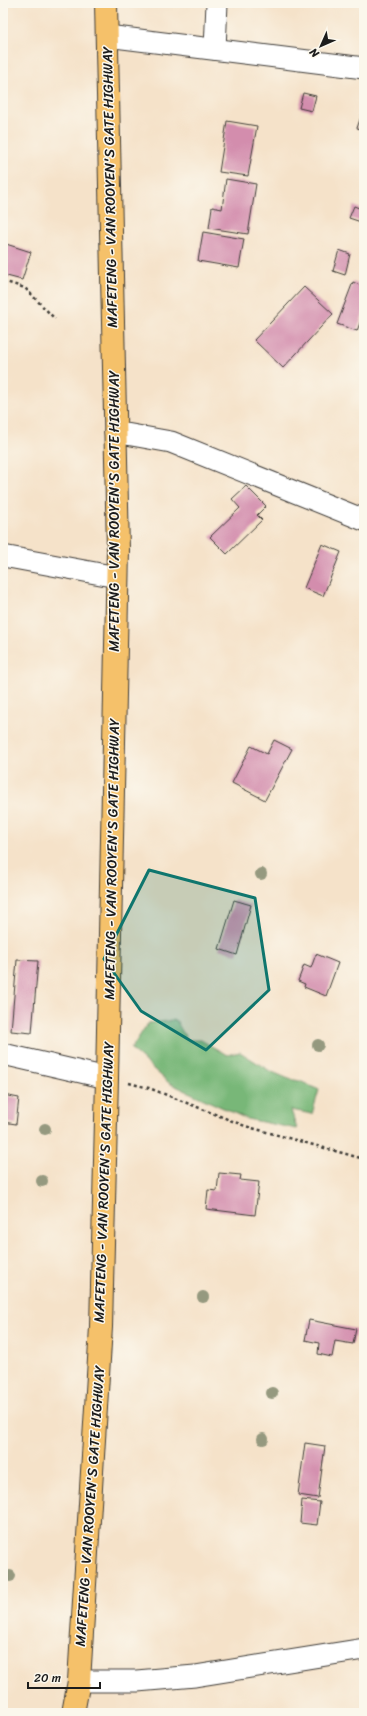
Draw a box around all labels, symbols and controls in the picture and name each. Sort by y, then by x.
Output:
north arrow [301,26,341,66]
text: N [305,43,324,63]
street label: MAFETENG - VAN ROOYEN'S GATE HIGHWAY [95,46,125,328]
street label: MAFETENG - VAN ROOYEN'S GATE HIGHWAY [102,370,127,652]
street label: MAFETENG - VAN ROOYEN'S GATE HIGHWAY [97,718,127,1000]
street label: MAFETENG - VAN ROOYEN'S GATE HIGHWAY [87,1041,121,1323]
street label: MAFETENG - VAN ROOYEN'S GATE HIGHWAY [68,1364,112,1647]
scale bar [28,1664,100,1690]
text: 20 m [34,1667,61,1689]

